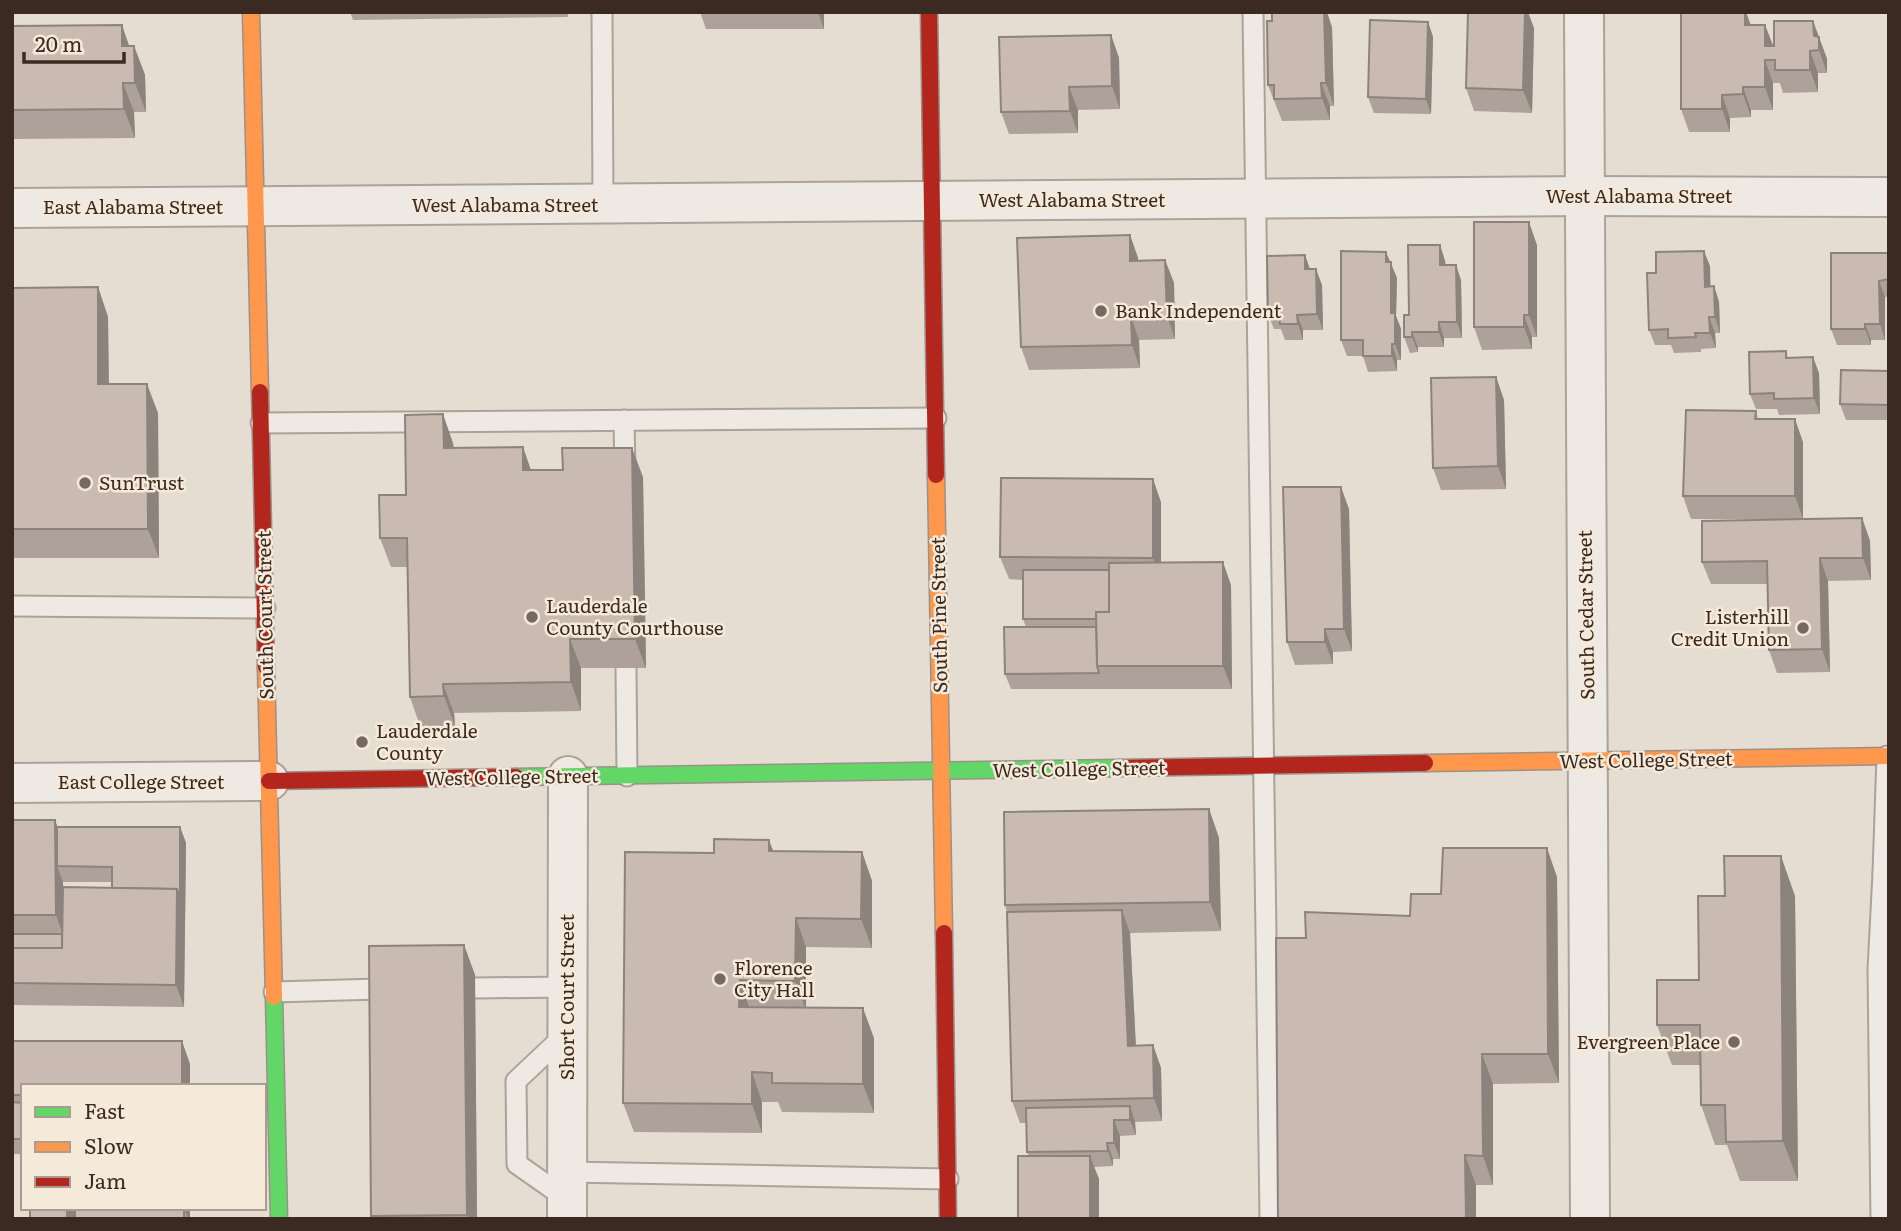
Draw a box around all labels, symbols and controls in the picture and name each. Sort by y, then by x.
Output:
scale bar [24,21,124,65]
text: 20 m [35,27,82,58]
street label: West Alabama Street [1546,181,1733,209]
street label: West Alabama Street [979,185,1166,213]
street label: West Alabama Street [412,190,599,218]
street label: East Alabama Street [43,192,224,220]
place label: Bank Independent [1115,296,1282,324]
marker: Bank Independent [1093,303,1109,319]
place label: SunTrust [99,468,184,496]
marker: SunTrust [77,475,93,491]
street label: South Court Street [249,530,279,700]
street label: South Cedar Street [1570,530,1600,700]
street label: South Pine Street [923,536,953,693]
place label: Lauderdale County Courthouse [546,591,724,641]
place label: Listerhill Credit Union [1671,602,1789,652]
marker: Lauderdale County Courthouse [524,609,540,625]
marker: Listerhill Credit Union [1795,620,1811,636]
place label: Lauderdale County [376,716,478,766]
marker: Lauderdale County [354,734,370,750]
street label: West College Street [1559,743,1733,775]
street label: West College Street [992,752,1166,784]
street label: West College Street [425,760,599,792]
street label: East College Street [58,767,225,795]
street label: Short Court Street [552,913,580,1080]
place label: Florence City Hall [734,953,814,1003]
marker: Florence City Hall [712,971,728,987]
place label: Evergreen Place [1576,1027,1720,1055]
marker: Evergreen Place [1726,1034,1742,1050]
legend [21,1084,266,1210]
text: Fast [84,1094,125,1125]
text: Slow [84,1129,134,1160]
text: Jam [84,1164,126,1195]

